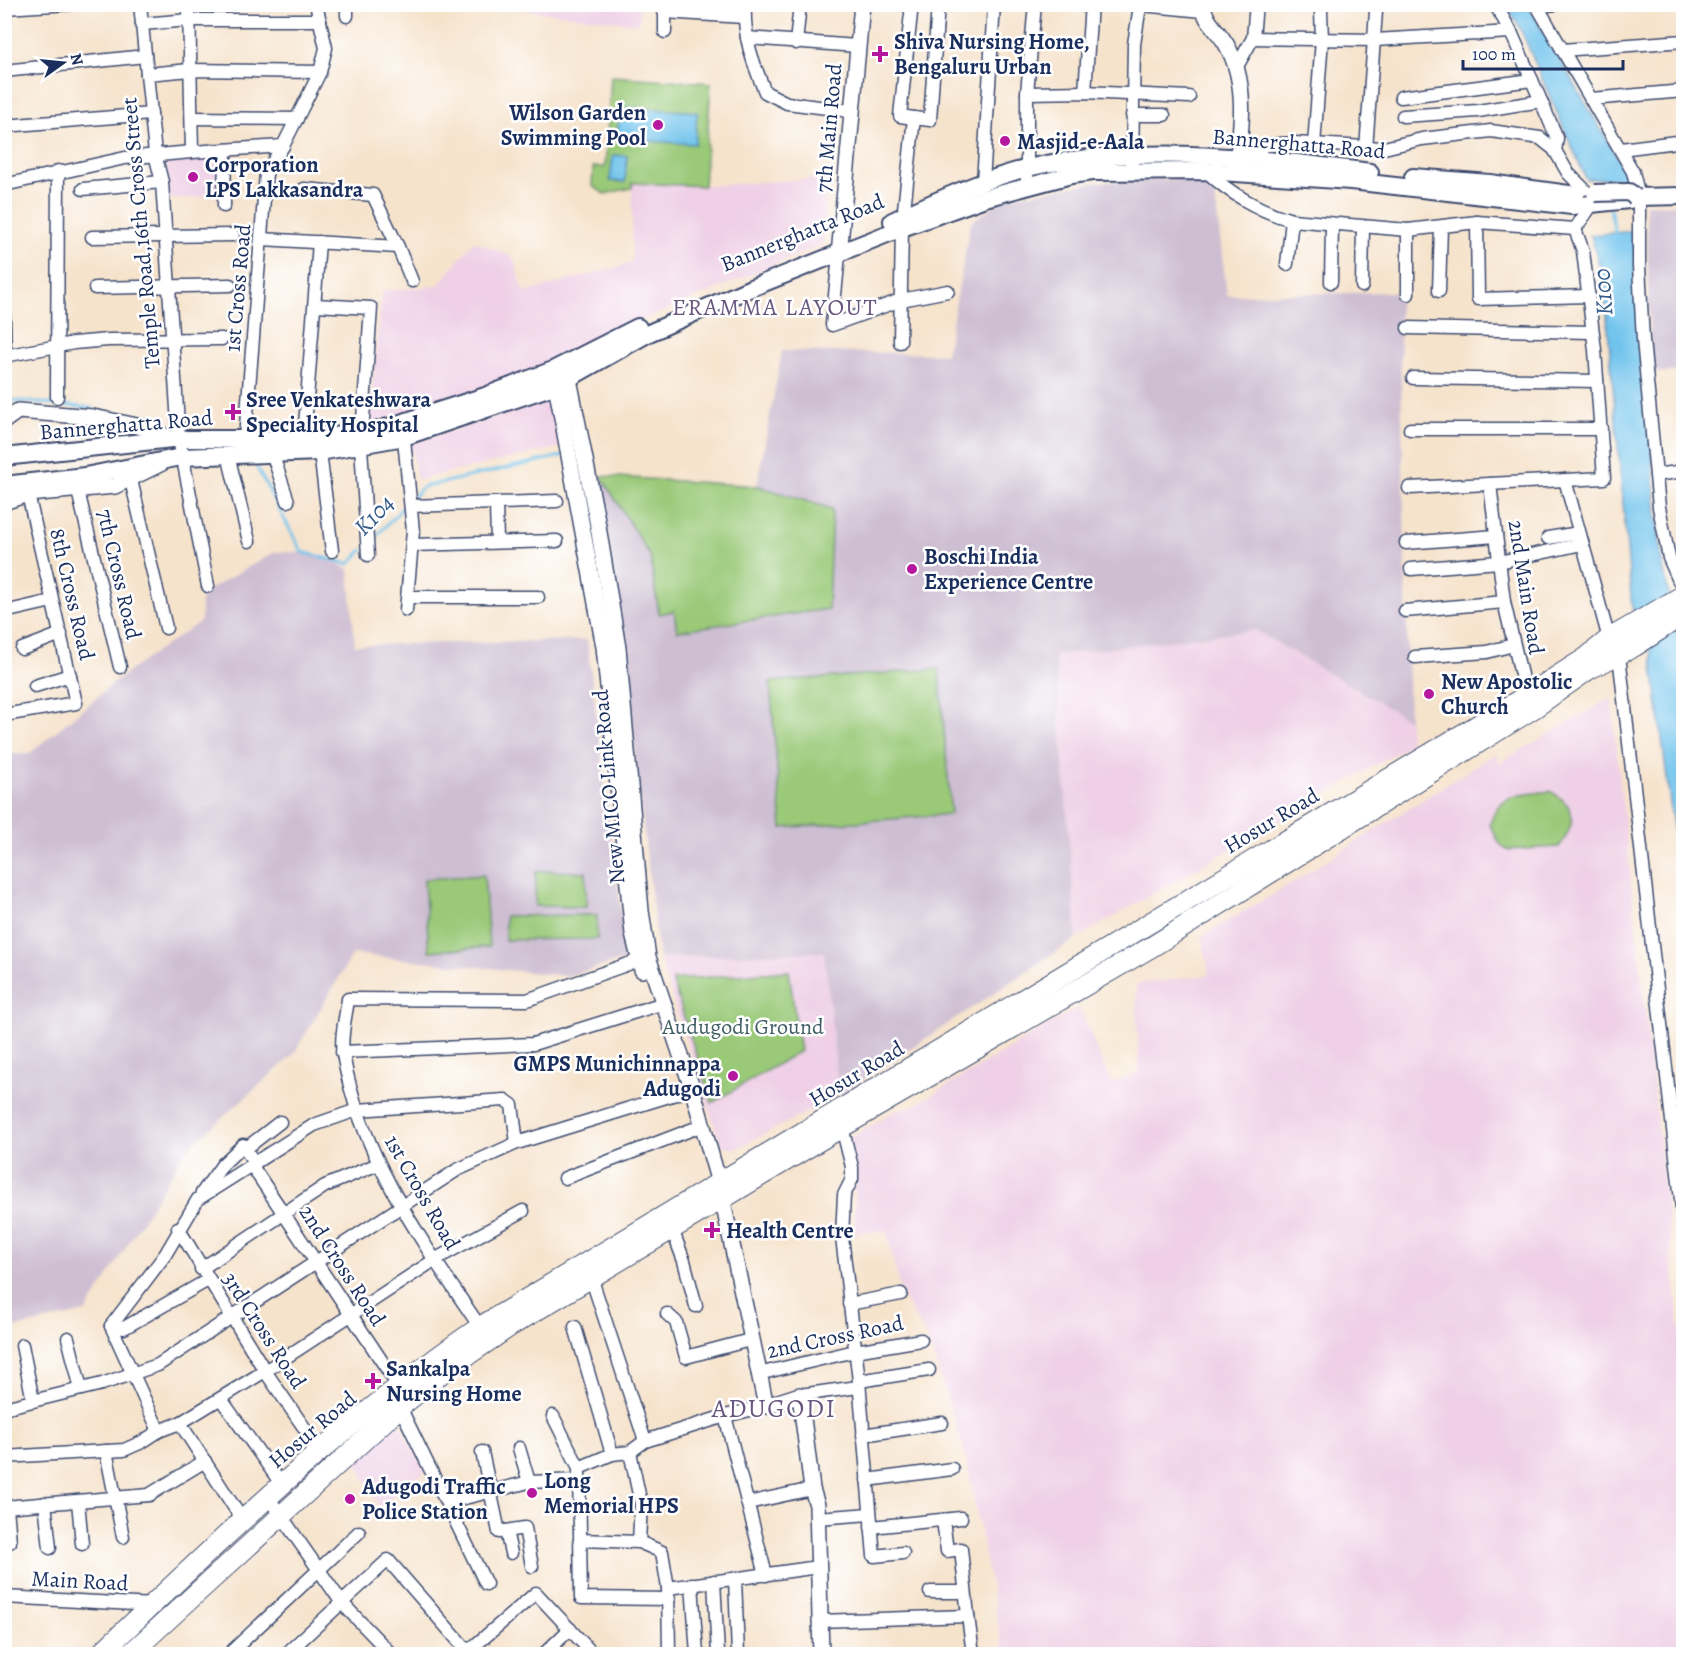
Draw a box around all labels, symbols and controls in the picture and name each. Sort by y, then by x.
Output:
place label: Shiva Nursing Home, Bengaluru Urban [894,27,1090,82]
north arrow [33,33,93,93]
scale bar [1463,33,1624,71]
text: 100 m [1472,42,1516,66]
marker: Shiva Nursing Home, Bengaluru Urban [871,45,889,63]
text: N [64,51,89,68]
street label: 7th Main Road [808,62,850,194]
street label: Temple Road,16th Cross Street [114,96,168,370]
place label: Wilson Garden Swimming Pool [501,98,646,153]
marker: Wilson Garden Swimming Pool [651,118,665,132]
street label: Bannerghatta Road [1211,121,1387,167]
place label: Masjid-e-Aala [1017,127,1145,157]
marker: Masjid-e-Aala [998,134,1012,148]
place label: Corporation LPS Lakkasandra [205,150,364,205]
marker: Corporation LPS Lakkasandra [186,170,200,184]
street label: Bannerghatta Road [716,186,889,279]
street label: 1st Cross Road [217,223,259,353]
water label: K100 [1585,267,1621,317]
district label: ERAMMA LAYOUT [672,291,878,323]
place label: Sree Venkateshwara Speciality Hospital [246,385,431,440]
street label: Bannerghatta Road [38,402,214,448]
marker: Sree Venkateshwara Speciality Hospital [224,403,242,421]
water label: K104 [347,488,401,542]
street label: 7th Cross Road [89,506,149,643]
street label: 2nd Main Road [1501,518,1551,657]
street label: 8th Cross Road [42,525,102,663]
place label: Boschi India Experience Centre [924,542,1093,597]
marker: Boschi India Experience Centre [905,562,919,576]
place label: New Apostolic Church [1441,667,1573,722]
marker: New Apostolic Church [1422,687,1436,701]
street label: New MICO Link Road [586,688,632,885]
street label: Hosur Road [1218,780,1325,861]
park label: Audugodi Ground [661,1012,824,1042]
street label: Hosur Road [803,1033,910,1114]
place label: GMPS Munichinnappa Adugodi [513,1049,721,1104]
marker: GMPS Munichinnappa Adugodi [726,1069,740,1083]
street label: 1st Cross Road [377,1129,467,1256]
street label: 2nd Cross Road [292,1199,393,1332]
place label: Health Centre [726,1216,854,1246]
marker: Health Centre [703,1221,721,1239]
street label: 3rd Cross Road [215,1266,313,1395]
street label: 2nd Cross Road [764,1308,906,1366]
place label: Sankalpa Nursing Home [386,1354,522,1409]
marker: Sankalpa Nursing Home [364,1372,382,1390]
street label: Hosur Road [262,1384,363,1475]
district label: ADUGODI [711,1391,836,1426]
place label: Long Memorial HPS [544,1466,679,1521]
place label: Adugodi Traffic Police Station [361,1472,506,1527]
marker: Long Memorial HPS [525,1486,539,1500]
marker: Adugodi Traffic Police Station [343,1492,357,1506]
street label: Main Road [31,1563,129,1599]

